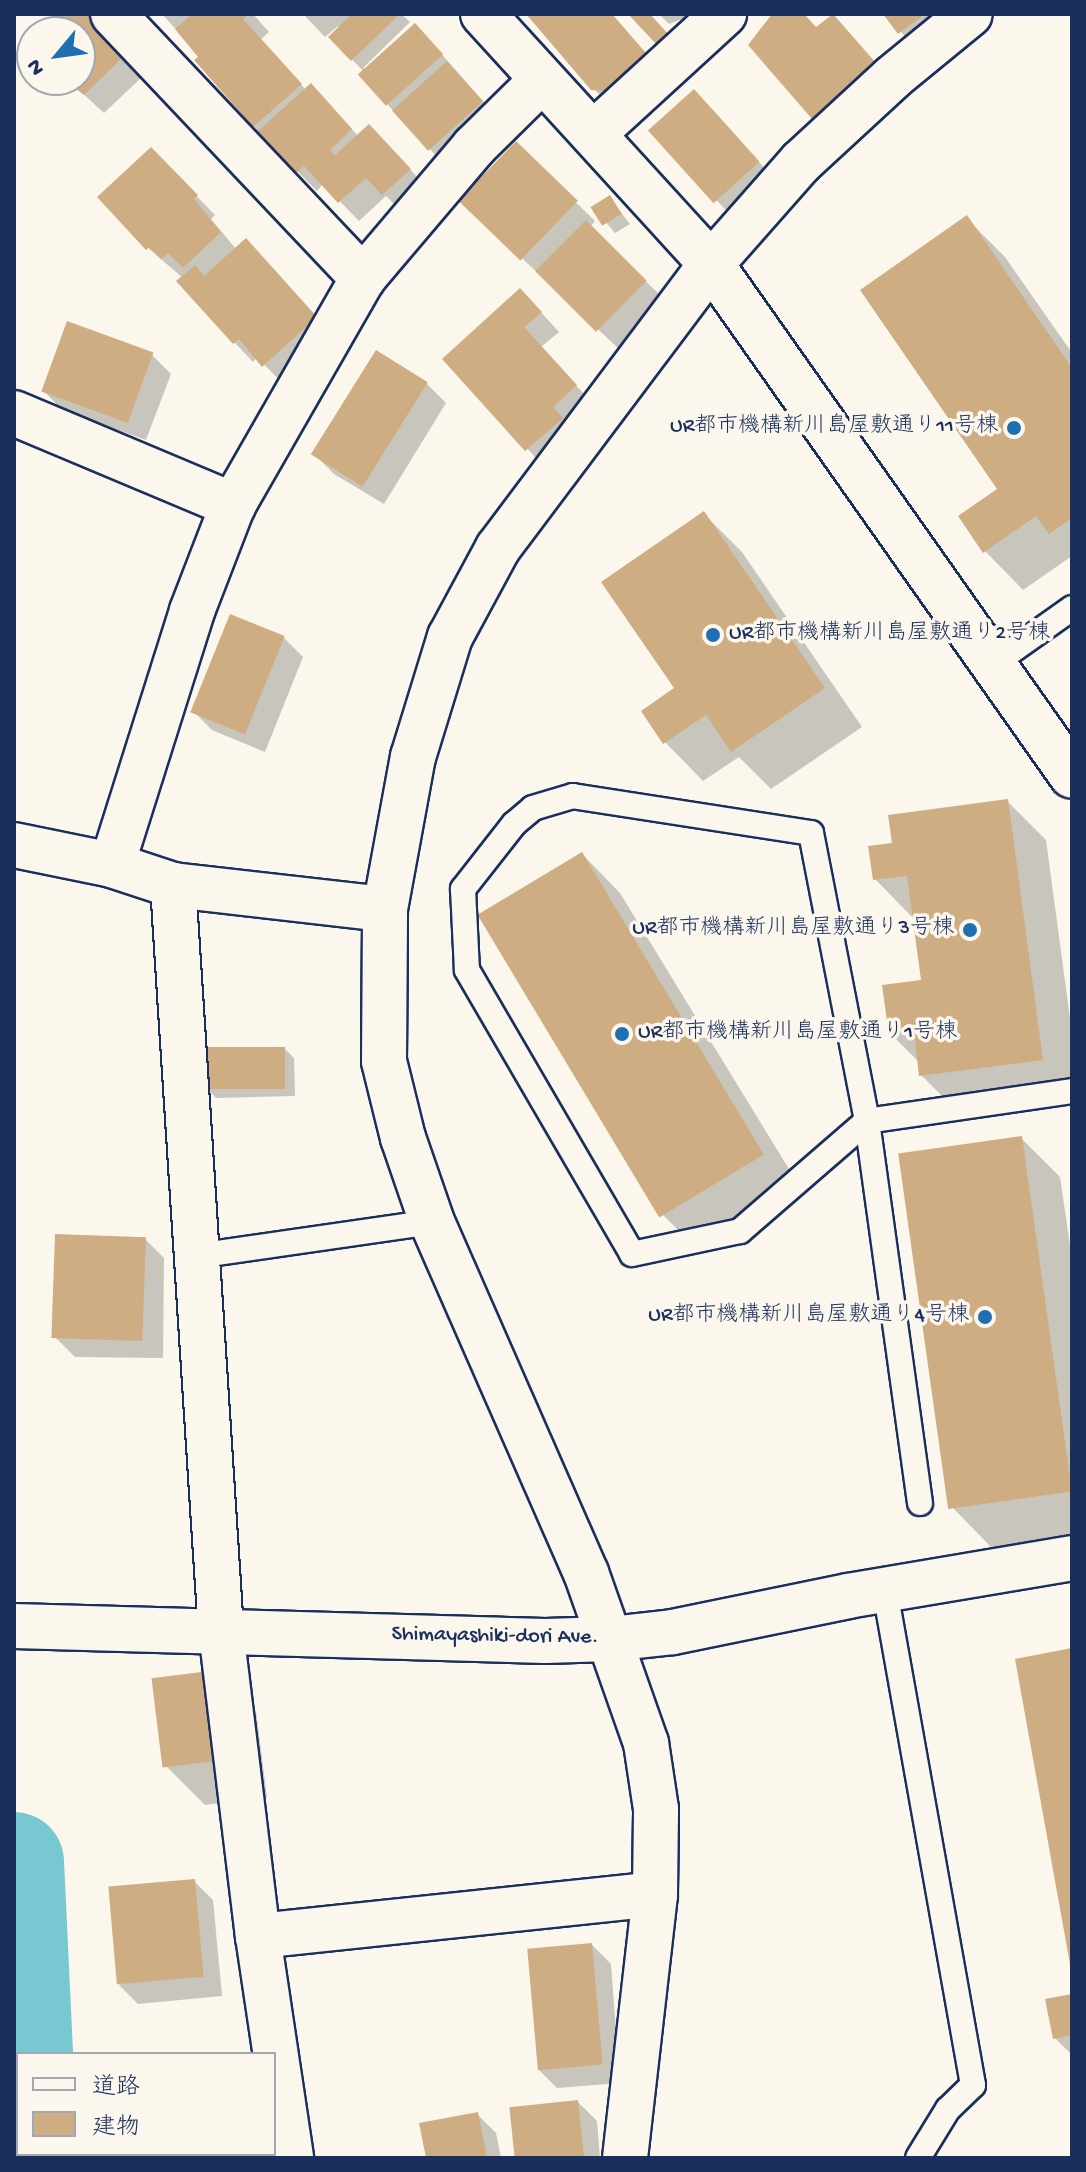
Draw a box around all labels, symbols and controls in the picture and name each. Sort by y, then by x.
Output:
north arrow [16,16,96,96]
text: N [22,54,52,79]
place label: UR都市機構新川島屋敷通り11号棟 [670,415,998,441]
marker: UR都市機構新川島屋敷通り11号棟 [1005,419,1023,437]
place label: UR都市機構新川島屋敷通り2号棟 [729,622,1050,648]
marker: UR都市機構新川島屋敷通り2号棟 [704,626,722,644]
place label: UR都市機構新川島屋敷通り3号棟 [632,917,954,943]
marker: UR都市機構新川島屋敷通り3号棟 [961,921,979,939]
place label: UR都市機構新川島屋敷通り1号棟 [638,1021,957,1047]
marker: UR都市機構新川島屋敷通り1号棟 [613,1025,631,1043]
place label: UR都市機構新川島屋敷通り4号棟 [648,1304,969,1330]
marker: UR都市機構新川島屋敷通り4号棟 [976,1308,994,1326]
street label: Shimayashiki-dori Ave. [391,1622,599,1652]
legend [16,2052,276,2156]
text: 道路 [92,2074,140,2103]
text: 建物 [92,2114,140,2143]

